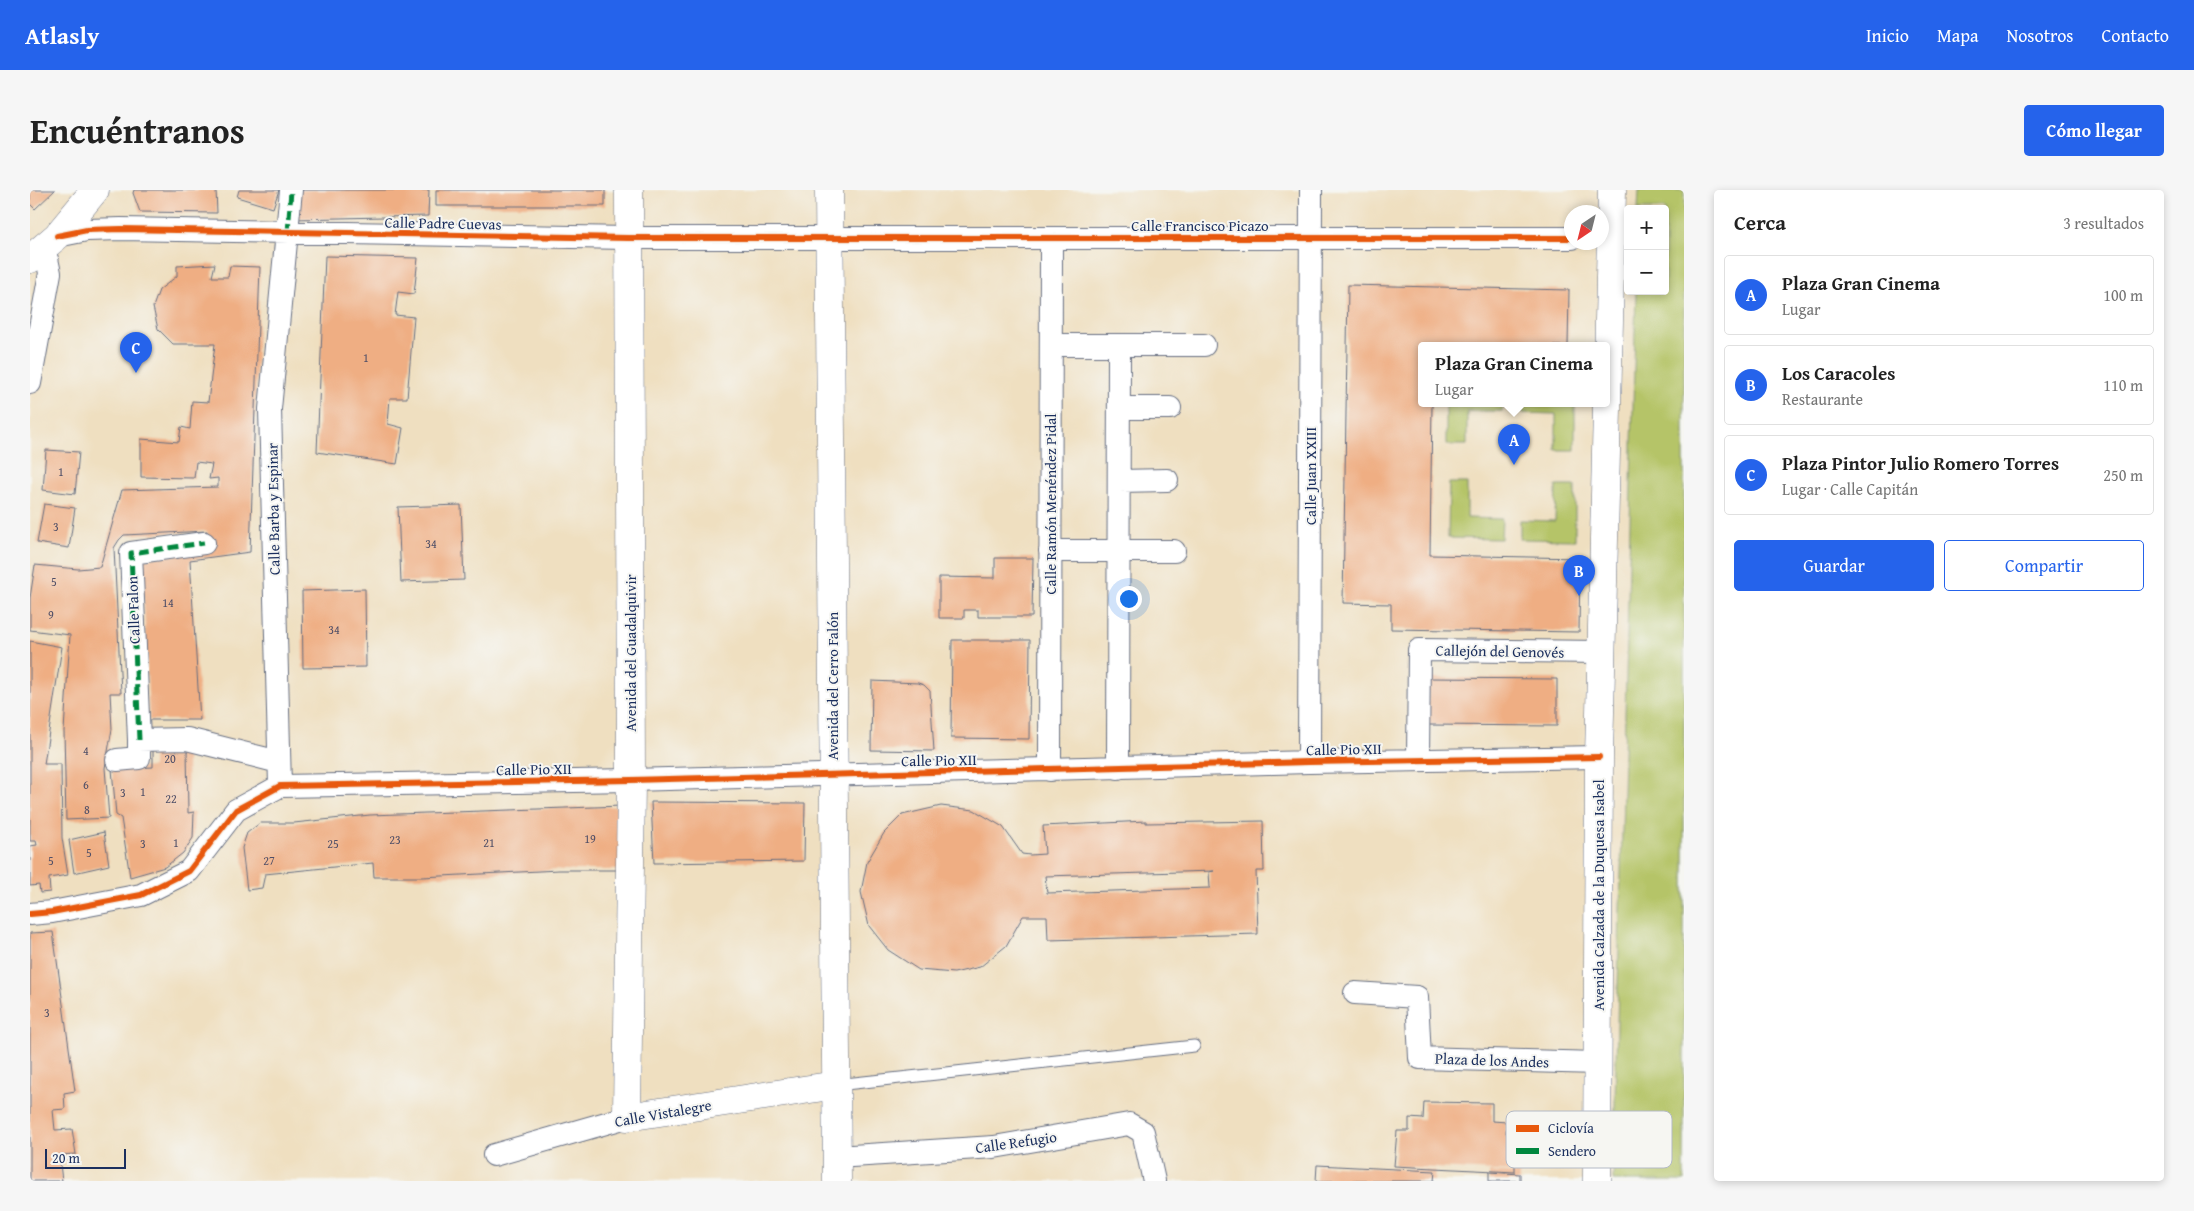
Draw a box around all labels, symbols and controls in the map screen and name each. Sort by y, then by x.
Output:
text: Atlasly [25,18,99,53]
text: Inicio [1866,22,1909,49]
text: Mapa [1937,22,1978,49]
text: Nosotros [2006,22,2074,49]
text: Contacto [2102,22,2169,49]
text: Encuéntranos [30,105,245,156]
button: Cómo llegar [2024,105,2164,156]
north arrow [1564,205,1609,250]
map controls [1624,205,1669,295]
button: + [1624,205,1669,250]
text: Cerca [1734,207,1786,238]
street label: Calle Padre Cuevas [384,211,502,235]
text: 3 resultados [2063,211,2144,235]
street label: Calle Francisco Picazo [1131,215,1269,236]
button: − [1624,250,1669,295]
text: Plaza Gran Cinema [1782,269,1940,297]
text: A [1746,283,1756,307]
text: 100 m [2103,283,2143,307]
text: Lugar [1782,297,1821,321]
pin: C [120,332,152,373]
popup [1418,342,1610,407]
house number: 1 [363,349,369,366]
text: Plaza Gran Cinema [1435,349,1593,377]
text: Los Caracoles [1782,359,1895,387]
text: B [1746,373,1756,397]
text: 110 m [2103,373,2143,397]
text: Lugar [1435,377,1474,401]
text: Restaurante [1782,387,1863,411]
street label: Calle Ramón Menéndez Pidal [1040,413,1061,595]
pin: A [1498,424,1530,465]
street label: Calle Juan XXIII [1300,427,1321,525]
street label: Calle Barba y Espinar [261,443,285,575]
text: Plaza Pintor Julio Romero Torres [1782,449,2059,477]
house number: 1 [58,463,64,480]
text: C [1746,463,1756,487]
text: 250 m [2103,463,2143,487]
text: Lugar · Calle Capitán [1782,477,1918,501]
house number: 3 [53,518,59,535]
house number: 34 [425,535,437,552]
button: Guardar [1734,540,1934,591]
button: Compartir [1944,540,2144,591]
pin: B [1563,555,1595,596]
house number: 5 [51,573,57,590]
street label: Avenida del Guadalquivir [620,574,641,732]
street label: Calle Falon [121,575,145,644]
your location [1116,586,1142,612]
house number: 14 [162,594,174,611]
house number: 9 [48,606,54,623]
street label: Avenida del Cerro Falón [822,611,843,760]
house number: 34 [328,621,340,638]
street label: Callejón del Genovés [1435,639,1565,663]
street label: Calle Pio XII [1306,738,1382,760]
house number: 4 [83,742,89,759]
street label: Calle Pio XII [901,749,977,771]
house number: 20 [164,750,176,767]
street label: Calle Pio XII [496,758,572,780]
house number: 6 [83,776,89,793]
street label: Avenida Calzada de la Duquesa Isabel [1588,779,1609,1011]
house number: 1 [140,783,146,800]
house number: 3 [120,784,126,801]
house number: 22 [165,790,177,807]
house number: 8 [84,801,90,818]
house number: 19 [584,830,596,847]
house number: 23 [389,831,401,848]
house number: 1 [173,834,179,851]
house number: 21 [483,834,495,851]
house number: 3 [140,835,146,852]
house number: 25 [327,835,339,852]
house number: 5 [86,844,92,861]
house number: 5 [48,852,54,869]
house number: 27 [263,852,275,869]
house number: 3 [44,1004,50,1021]
street label: Plaza de los Andes [1435,1048,1550,1072]
street label: Calle Vistalegre [613,1094,713,1132]
legend [1506,1111,1672,1168]
text: Ciclovía [1548,1118,1594,1138]
street label: Calle Refugio [974,1126,1058,1158]
text: Sendero [1548,1141,1596,1161]
scale bar [45,1146,126,1169]
text: 20 m [52,1148,80,1168]

